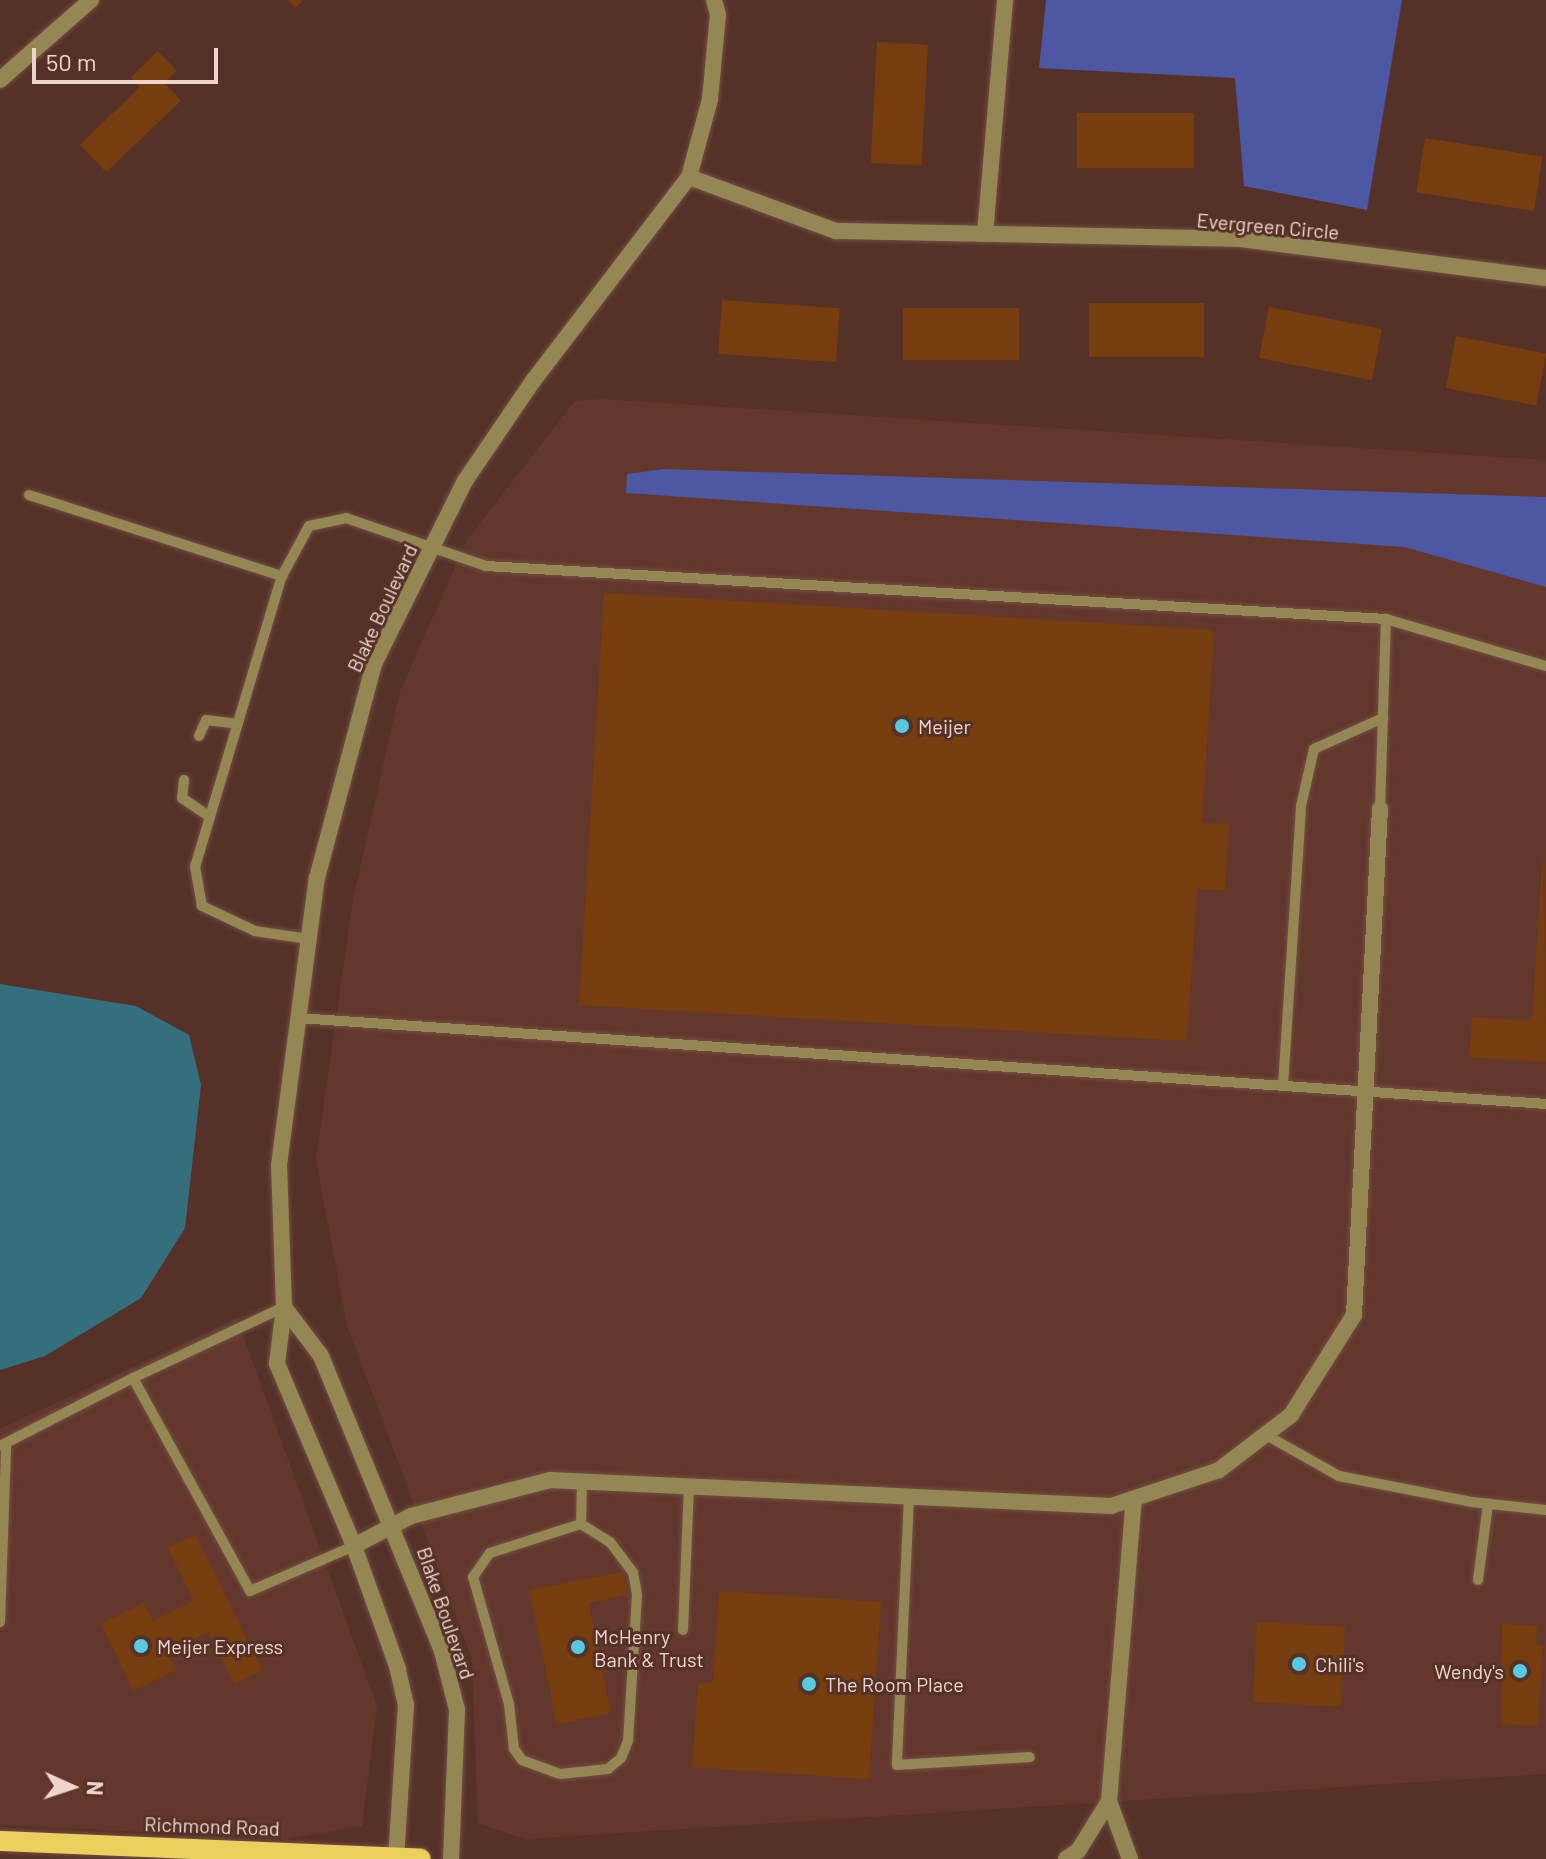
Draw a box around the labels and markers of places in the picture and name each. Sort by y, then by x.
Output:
place label: Meijer [918,714,971,738]
marker: Meijer [893,717,911,735]
place label: McHenry Bank & Trust [594,1624,704,1671]
place label: Meijer Express [157,1634,283,1658]
marker: Meijer Express [132,1637,150,1655]
marker: McHenry Bank & Trust [569,1638,587,1656]
place label: Chili's [1315,1652,1364,1676]
marker: Chili's [1290,1655,1308,1673]
place label: Wendy's [1434,1659,1504,1683]
marker: Wendy's [1511,1662,1529,1680]
place label: The Room Place [825,1672,964,1696]
marker: The Room Place [800,1675,818,1693]

